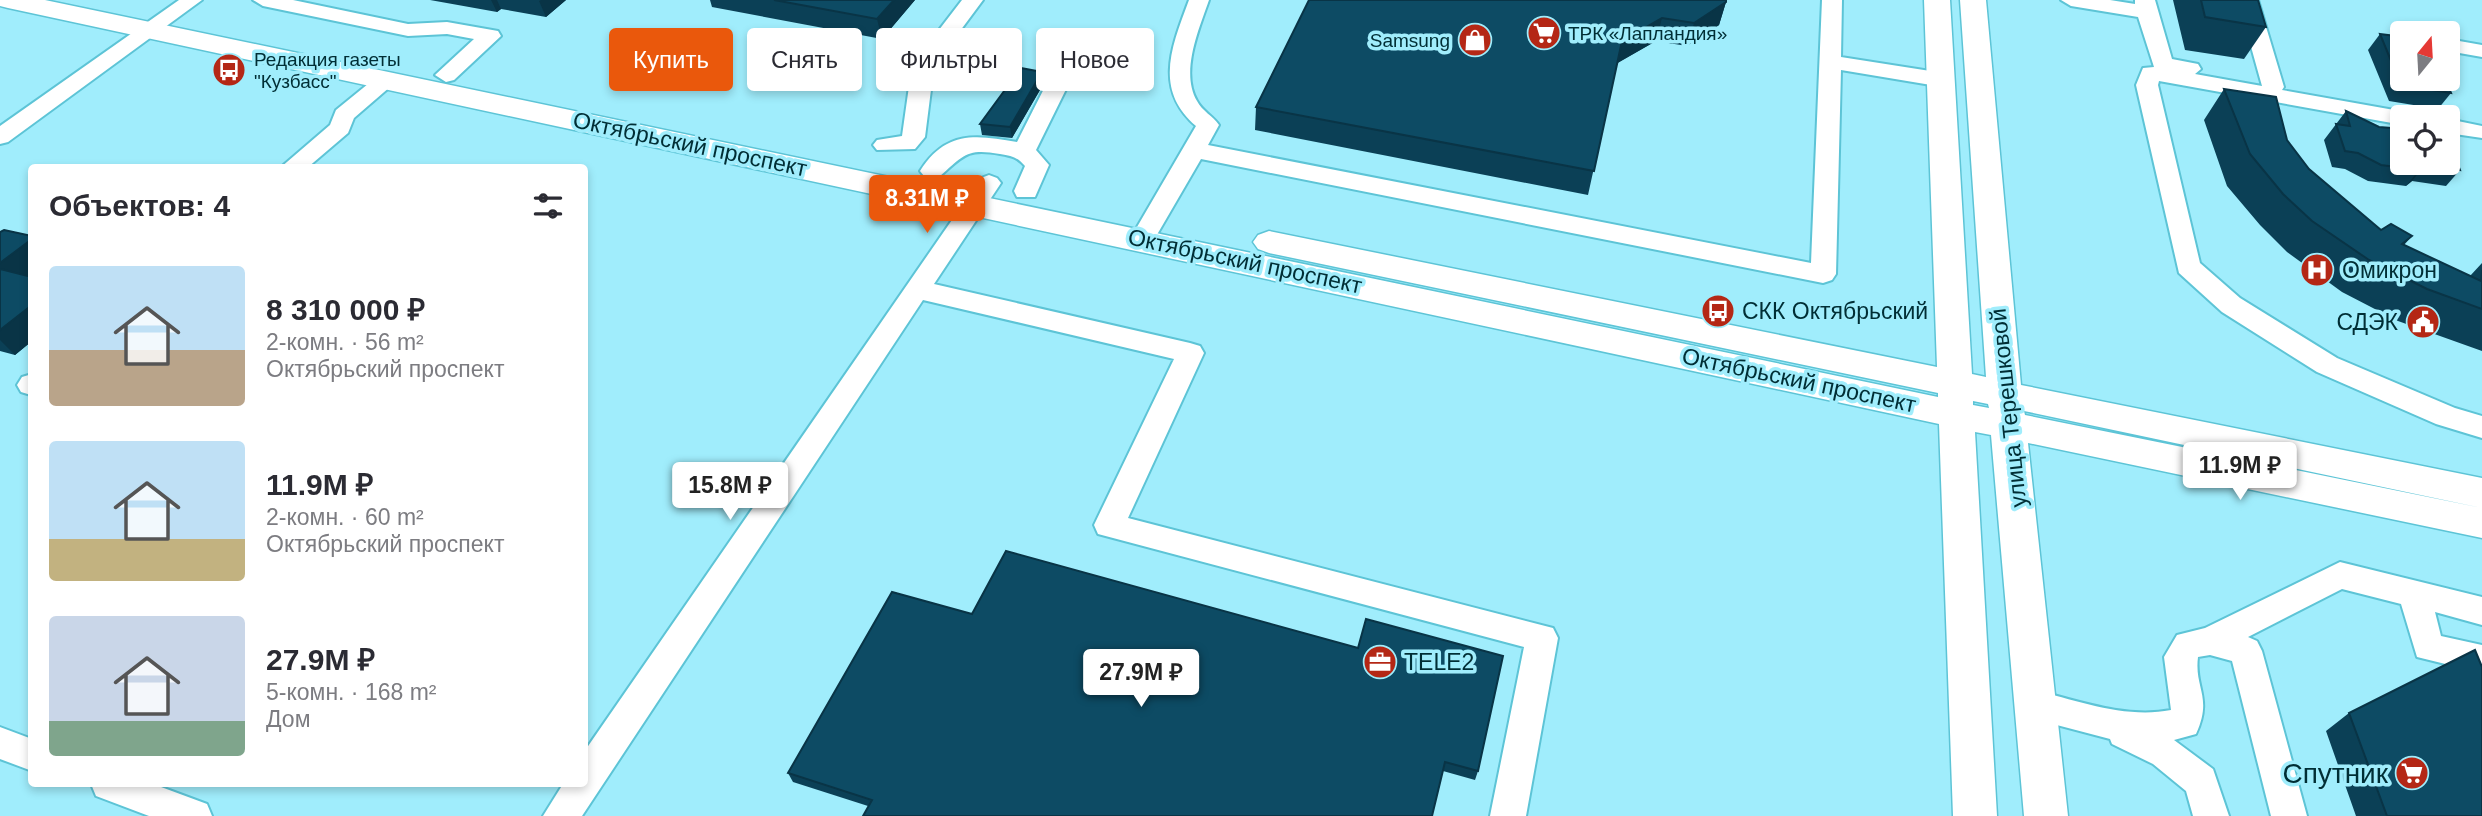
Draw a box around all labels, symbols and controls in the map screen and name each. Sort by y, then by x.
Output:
supermarket icon: ТРК «Лапландия» [1525,14,1563,52]
shop icon: Samsung [1456,21,1494,59]
north arrow [2390,21,2460,91]
map controls [2390,21,2460,175]
place label: ТРК «Лапландия» [1568,23,1727,44]
chip: Купить [609,28,733,91]
chip: Снять [747,28,862,91]
chip: Фильтры [876,28,1022,91]
chip: Новое [1036,28,1154,91]
place label: Samsung [1370,30,1450,51]
place label: Редакция газеты "Кузбасс" [254,49,401,92]
bus stop icon: Редакция газеты "Кузбасс" [210,51,248,89]
button: locate [2390,105,2460,175]
street label: Октябрьский проспект [571,106,810,182]
pin: 8.31M ₽ [862,176,992,235]
text: 8.31M ₽ [885,185,969,211]
icon: filters [529,187,567,225]
text: Объектов: 4 [49,189,230,222]
street label: Октябрьский проспект [1126,223,1365,299]
hospital icon: Омикрон [2298,251,2336,289]
place label: Омикрон [2342,257,2437,283]
bus stop icon: СКК Октябрьский [1699,292,1737,330]
text: 8 310 000 ₽ [266,293,425,326]
icon: home [105,294,189,378]
place label: СКК Октябрьский [1742,298,1928,324]
public building icon: СДЭК [2404,303,2442,341]
street label: улица Терешковой [1985,307,2031,509]
place label: СДЭК [2336,309,2399,335]
text: 2-комн. · 56 m² [266,329,424,355]
street label: Октябрьский проспект [1680,342,1919,418]
text: Октябрьский проспект [266,356,504,382]
pin: 11.9M ₽ [2175,442,2305,502]
text: 11.9M ₽ [2199,452,2281,478]
pin: 15.8M ₽ [665,462,795,522]
text: 11.9M ₽ [266,468,374,501]
icon: home [105,469,189,553]
text: 15.8M ₽ [688,472,772,498]
text: 2-комн. · 60 m² [266,504,424,530]
text: Октябрьский проспект [266,531,504,557]
text: 27.9M ₽ [266,643,375,676]
office icon: TELE2 [1361,643,1399,681]
icon: home [105,644,189,728]
place label: TELE2 [1404,649,1474,675]
pin: 27.9M ₽ [1076,650,1206,709]
text: 27.9M ₽ [1099,659,1183,685]
text: 5-комн. · 168 m² [266,679,437,705]
text: Дом [266,706,310,732]
supermarket icon: Спутник [2393,754,2431,792]
place label: Спутник [2282,758,2389,789]

